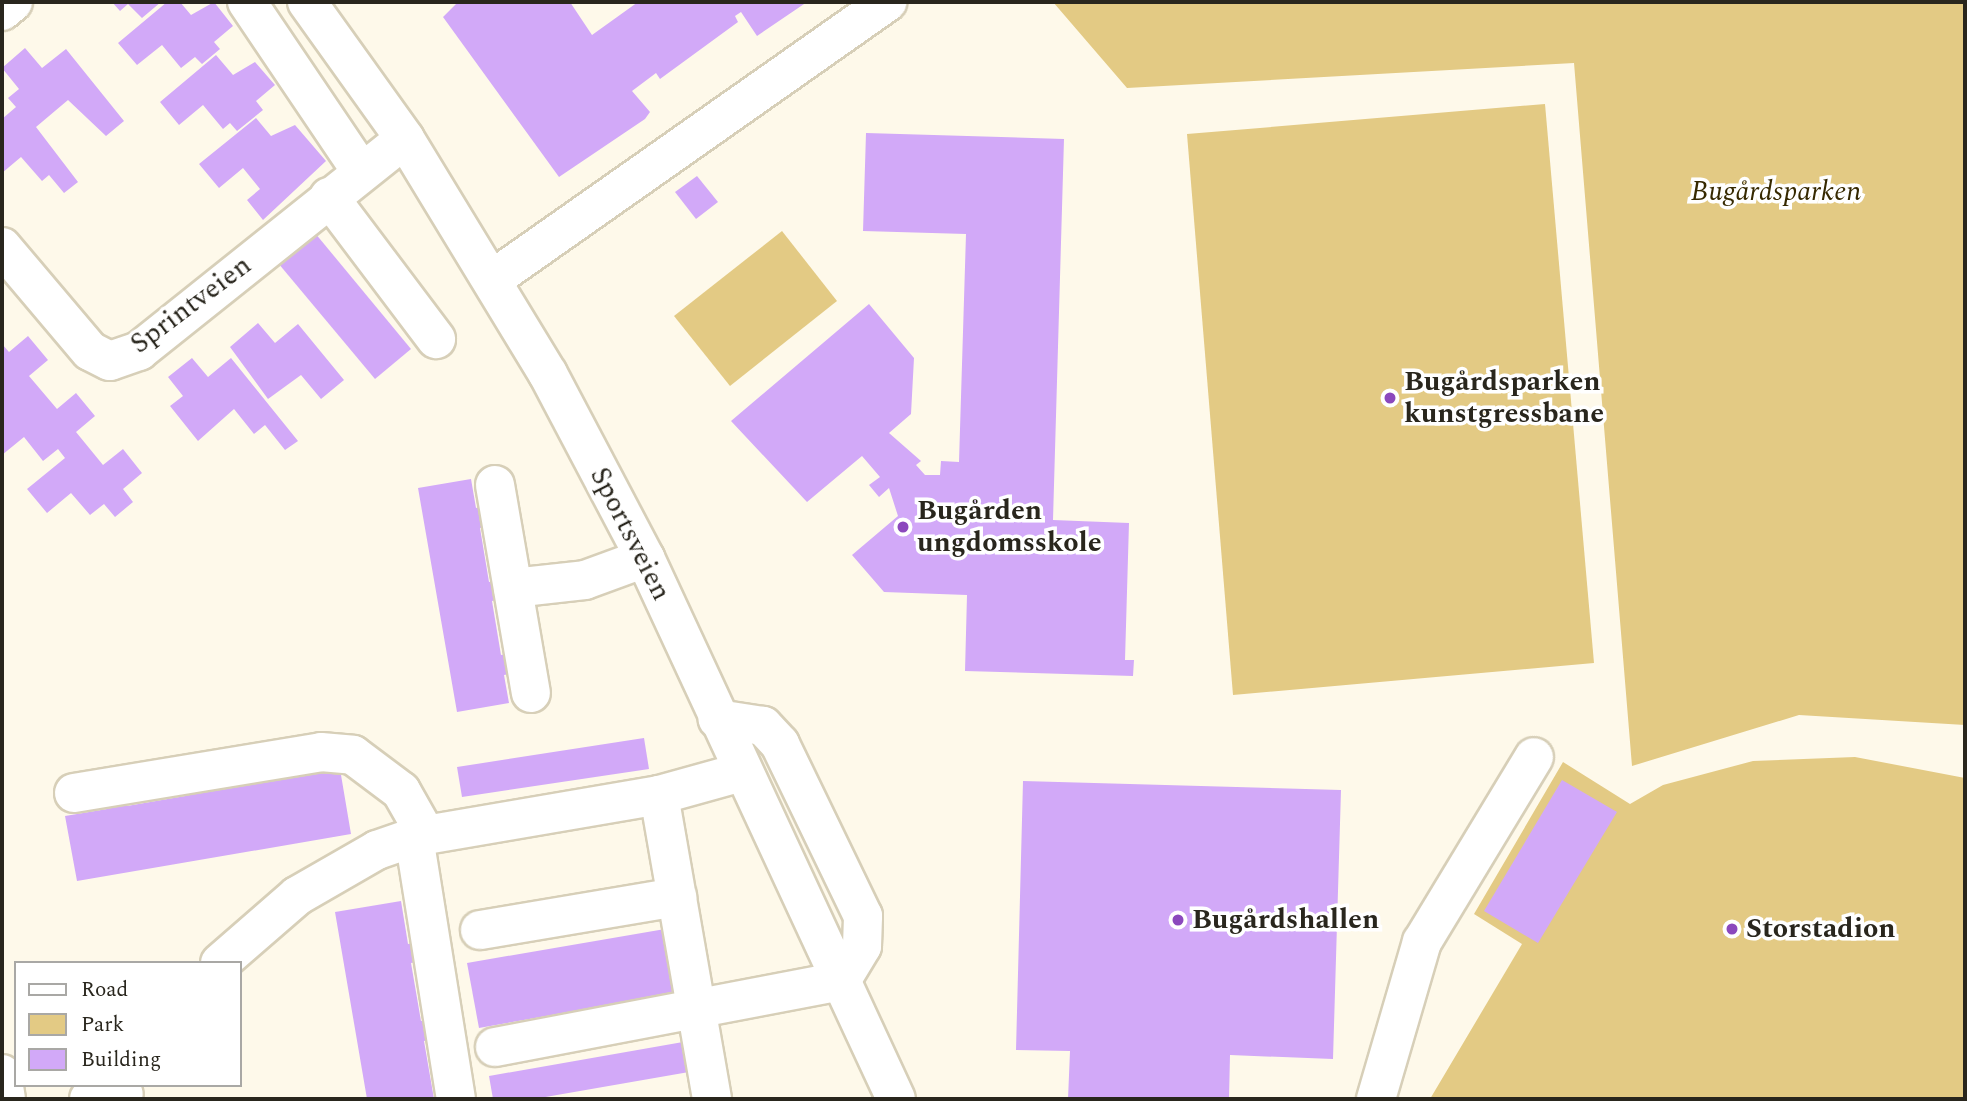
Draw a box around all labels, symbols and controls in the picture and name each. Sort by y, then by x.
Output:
park label: Bugårdsparken [1691,175,1861,209]
street label: Sprintveien [124,249,258,361]
place label: Bugårdsparken kunstgressbane [1404,365,1604,431]
marker: Bugårdsparken kunstgressbane [1382,390,1398,406]
street label: Sportsveien [582,462,678,606]
place label: Bugården ungdomsskole [917,494,1102,560]
marker: Bugården ungdomsskole [895,519,911,535]
place label: Bugårdshallen [1192,903,1379,937]
marker: Bugårdshallen [1170,912,1186,928]
place label: Storstadion [1746,912,1896,946]
marker: Storstadion [1724,921,1740,937]
legend [14,961,242,1087]
text: Road [81,974,128,1006]
text: Park [81,1009,124,1041]
text: Building [81,1044,161,1076]

